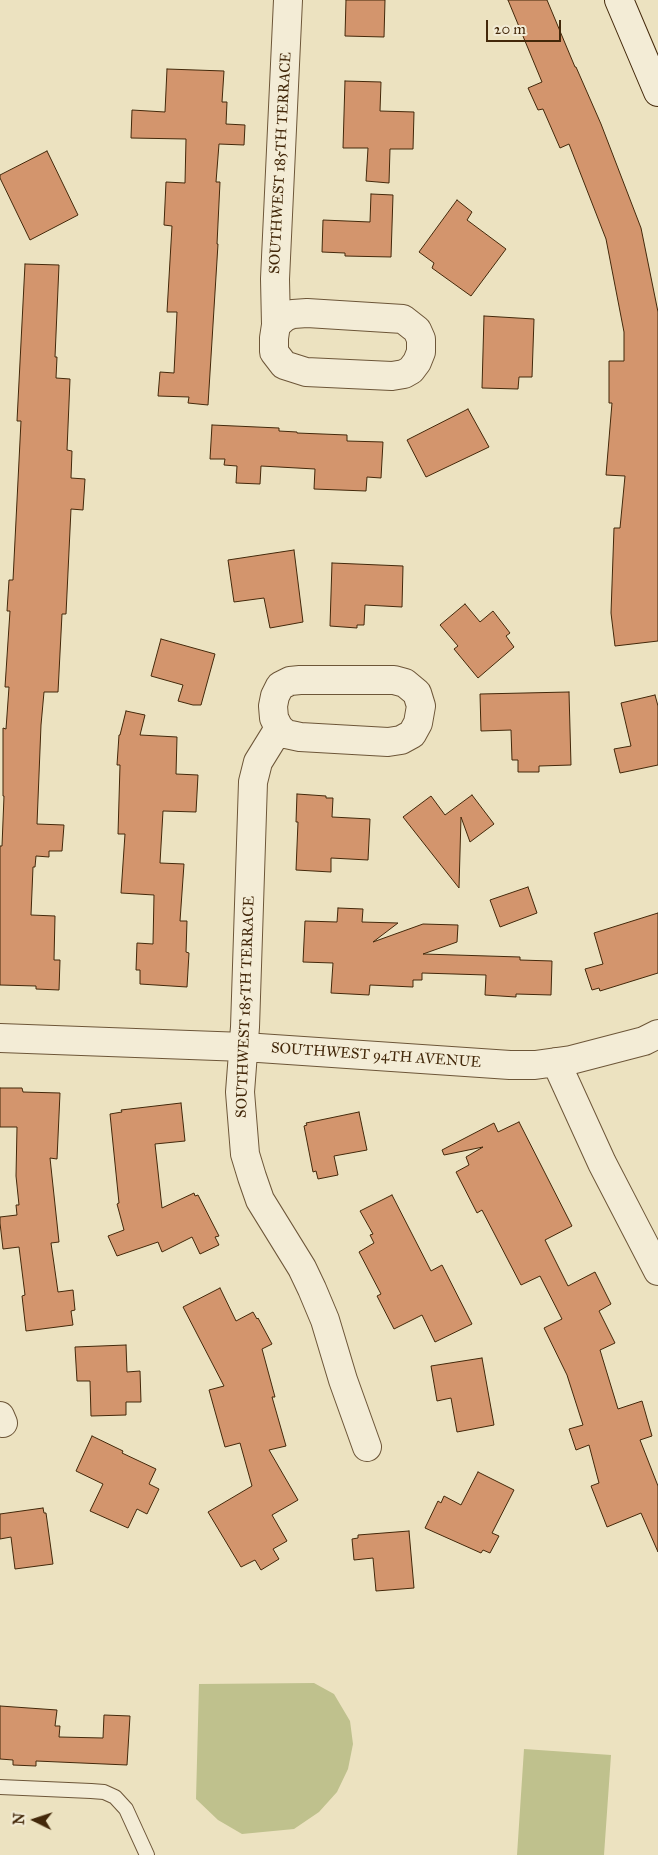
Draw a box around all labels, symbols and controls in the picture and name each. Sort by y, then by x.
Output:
scale bar [488,10,563,42]
text: 20 m [494,20,526,38]
street label: SOUTHWEST 185TH TERRACE [266,51,296,275]
street label: SOUTHWEST 185TH TERRACE [233,896,259,1118]
street label: SOUTHWEST 94TH AVENUE [270,1040,482,1072]
north arrow [10,1795,60,1845]
text: N [11,1812,28,1825]

